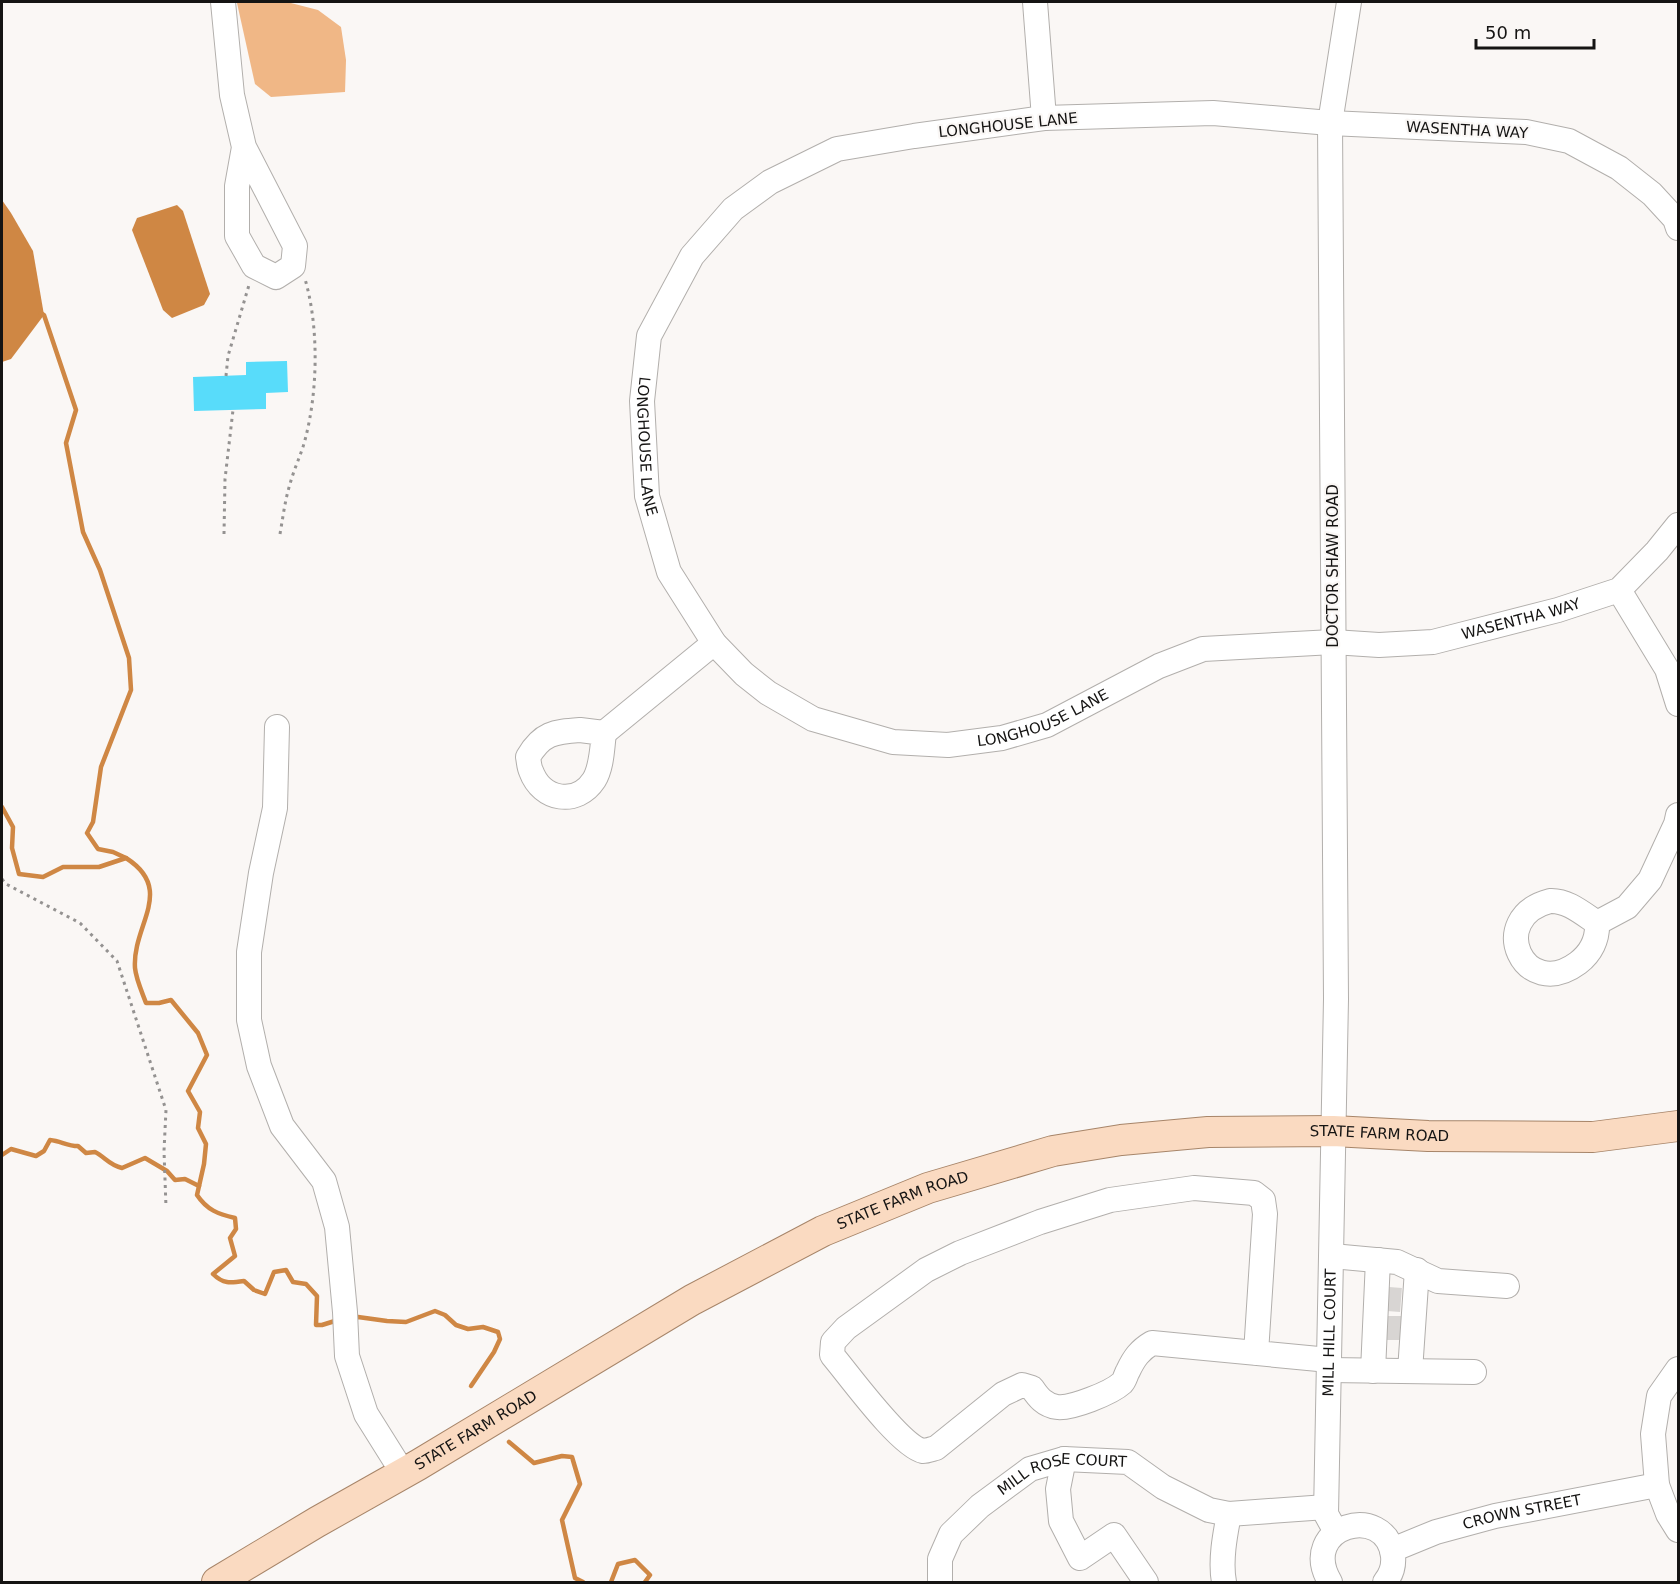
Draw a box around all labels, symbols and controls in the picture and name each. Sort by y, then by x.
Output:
scale bar [1476,12,1594,50]
text: 50 m [1485,22,1531,43]
street label: LONGHOUSE LANE [937,109,1079,141]
street label: WASENTHA WAY [1405,118,1529,142]
street label: LONGHOUSE LANE [633,376,661,518]
street label: DOCTOR SHAW ROAD [1324,484,1342,648]
street label: WASENTHA WAY [1460,594,1583,643]
street label: LONGHOUSE LANE [976,685,1111,750]
street label: STATE FARM ROAD [1310,1122,1449,1145]
street label: STATE FARM ROAD [834,1167,971,1233]
street label: MILL HILL COURT [1319,1268,1340,1397]
street label: STATE FARM ROAD [411,1387,540,1474]
street label: MILL ROSE COURT [994,1450,1128,1499]
street label: CROWN STREET [1461,1491,1584,1533]

